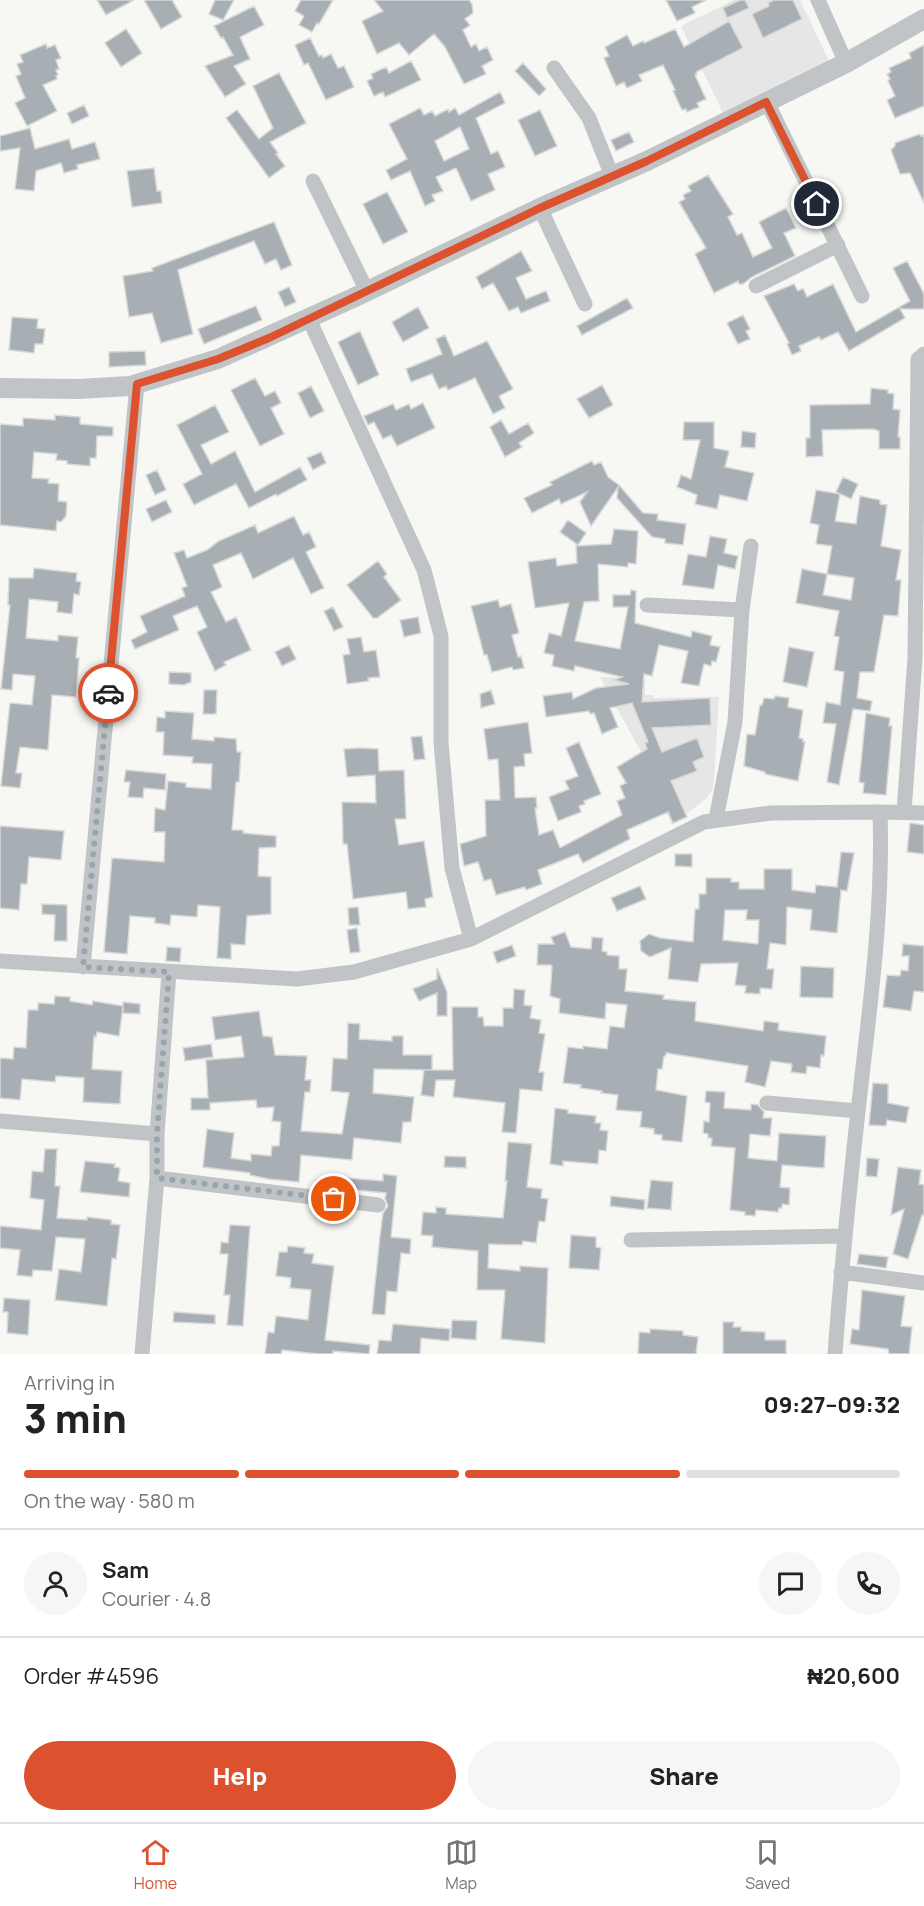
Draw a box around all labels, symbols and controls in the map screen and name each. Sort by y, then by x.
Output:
pin [791,178,842,229]
icon: home [800,187,833,220]
courier [78,663,138,723]
icon: car [92,677,125,710]
pin [308,1173,359,1224]
icon: bag [317,1182,350,1215]
text: Arriving in [24,1369,115,1396]
text: 09:27–09:32 [764,1390,900,1420]
text: 3 min [24,1391,127,1445]
text: On the way · 580 m [24,1487,195,1514]
button: person [24,1552,87,1615]
button: chat [759,1552,822,1615]
button: phone [837,1552,900,1615]
text: Sam [102,1555,149,1585]
text: Courier · 4.8 [102,1585,211,1612]
text: Order #4596 [24,1661,159,1691]
text: ₦20,600 [807,1661,900,1691]
button: Help [24,1741,456,1810]
button: Share [468,1741,900,1810]
tab: Home [134,1836,177,1894]
tab: Map [445,1836,478,1894]
tab: Saved [745,1836,790,1894]

